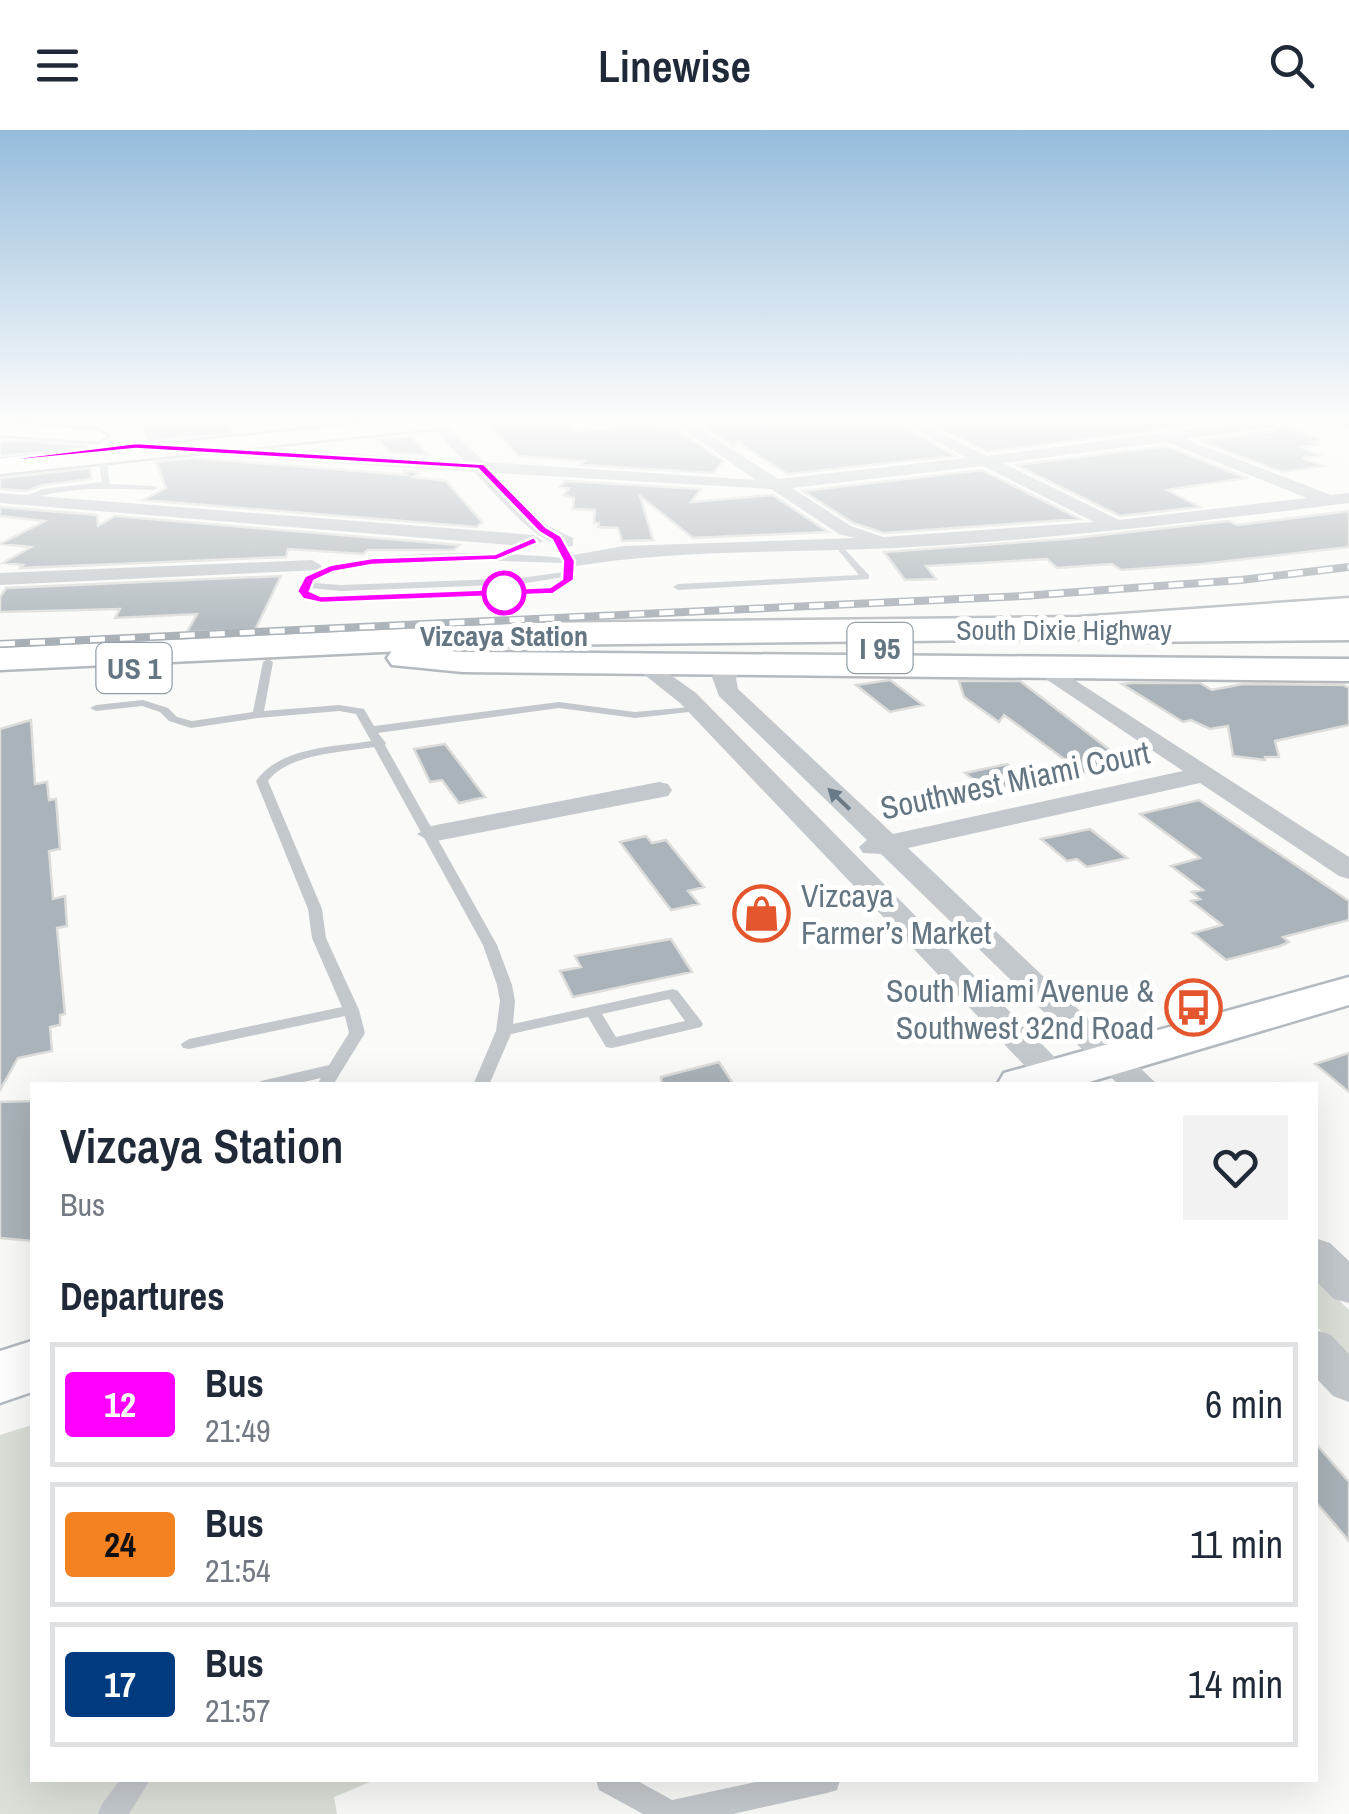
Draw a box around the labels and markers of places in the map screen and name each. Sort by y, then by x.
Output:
marker: Vizcaya Station [483,572,525,614]
place label: Vizcaya Station [420,617,588,655]
place label: Vizcaya Farmer’s Market [801,874,991,954]
shop icon: Vizcaya Farmer’s Market [732,883,792,943]
place label: South Miami Avenue & Southwest 32nd Road [886,969,1154,1049]
bus stop icon: South Miami Avenue & Southwest 32nd Road [1163,978,1223,1038]

